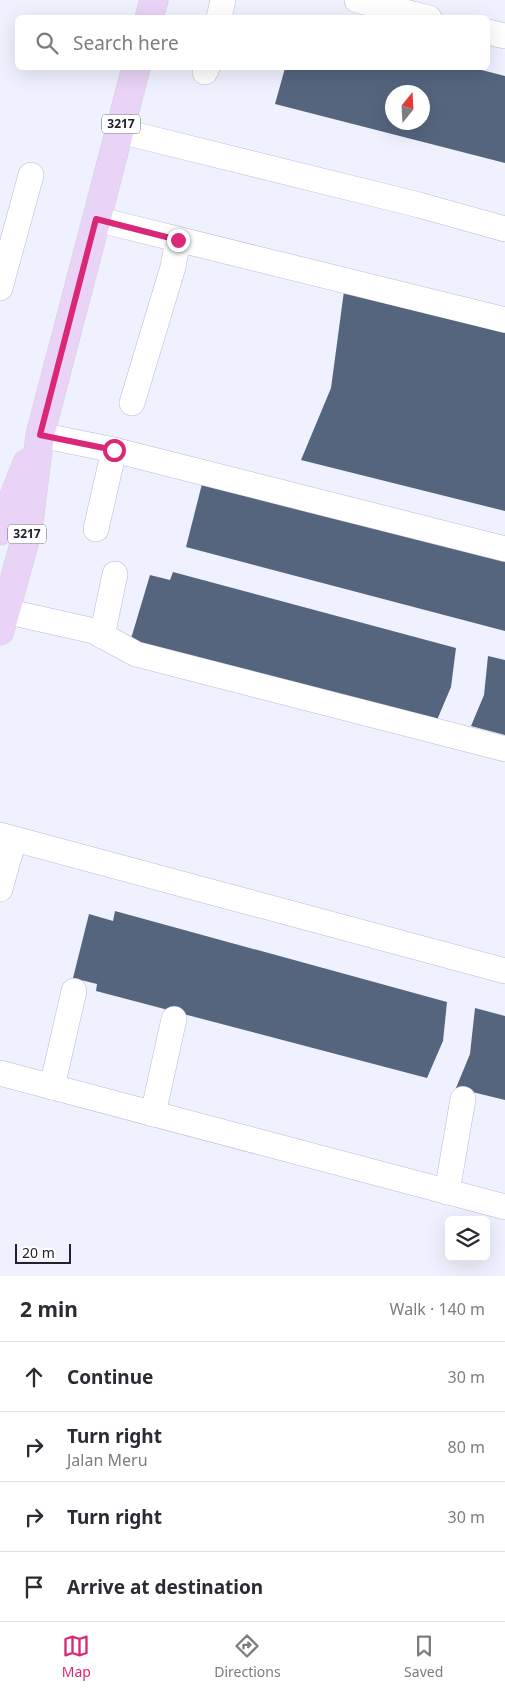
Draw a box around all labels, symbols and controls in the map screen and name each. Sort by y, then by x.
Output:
search box [15,15,490,70]
icon: search [33,29,61,57]
text: Search here [73,30,179,56]
north arrow [385,85,430,130]
road number: 3217 [102,115,140,134]
route end [167,229,190,252]
route start [103,439,126,462]
road number: 3217 [8,524,46,544]
map controls [445,1216,490,1261]
button: layers [445,1216,490,1261]
scale bar [15,1241,71,1264]
text: 20 m [22,1243,55,1262]
text: 2 min [20,1295,78,1323]
text: Walk · 140 m [390,1298,485,1320]
icon: ahead [20,1363,48,1391]
text: Continue [67,1364,153,1390]
text: 30 m [448,1366,485,1388]
text: Turn right [67,1423,162,1449]
icon: right [20,1433,48,1461]
text: 80 m [448,1436,485,1458]
text: Jalan Meru [67,1449,148,1471]
icon: right [20,1503,48,1531]
text: Turn right [67,1504,162,1530]
text: 30 m [448,1506,485,1528]
icon: arrive [20,1573,48,1601]
text: Arrive at destination [67,1574,263,1600]
tab: Map [62,1632,91,1681]
tab: Directions [214,1632,281,1681]
tab: Saved [404,1632,443,1681]

